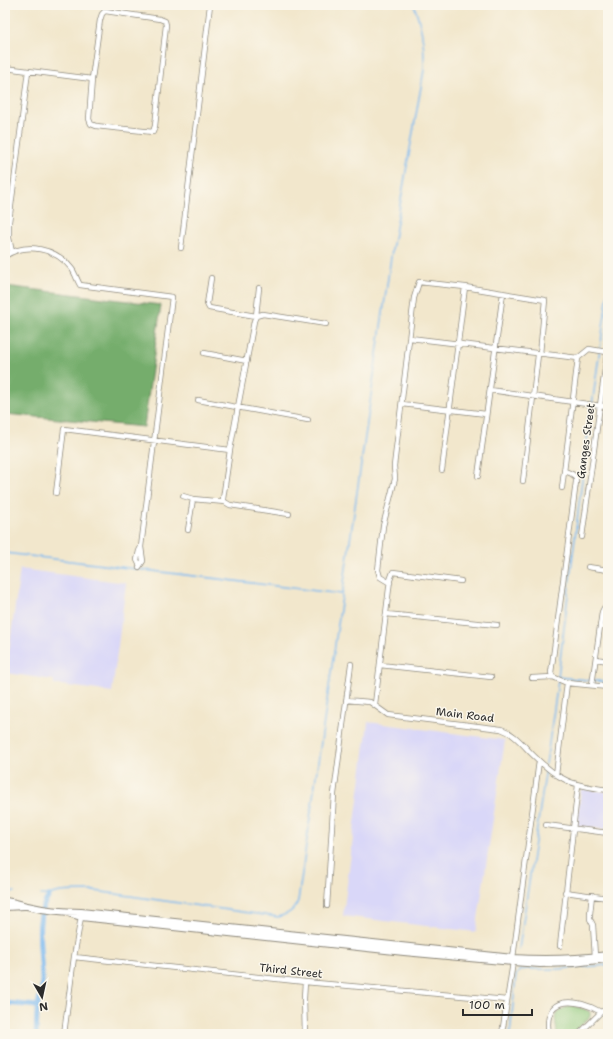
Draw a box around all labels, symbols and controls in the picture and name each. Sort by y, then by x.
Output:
street label: Ganges Street [573,402,599,480]
street label: Main Road [435,704,495,726]
street label: Third Street [258,960,324,982]
north arrow [22,977,62,1017]
scale bar [463,991,532,1017]
text: 100 m [469,997,505,1013]
text: N [38,998,49,1015]

